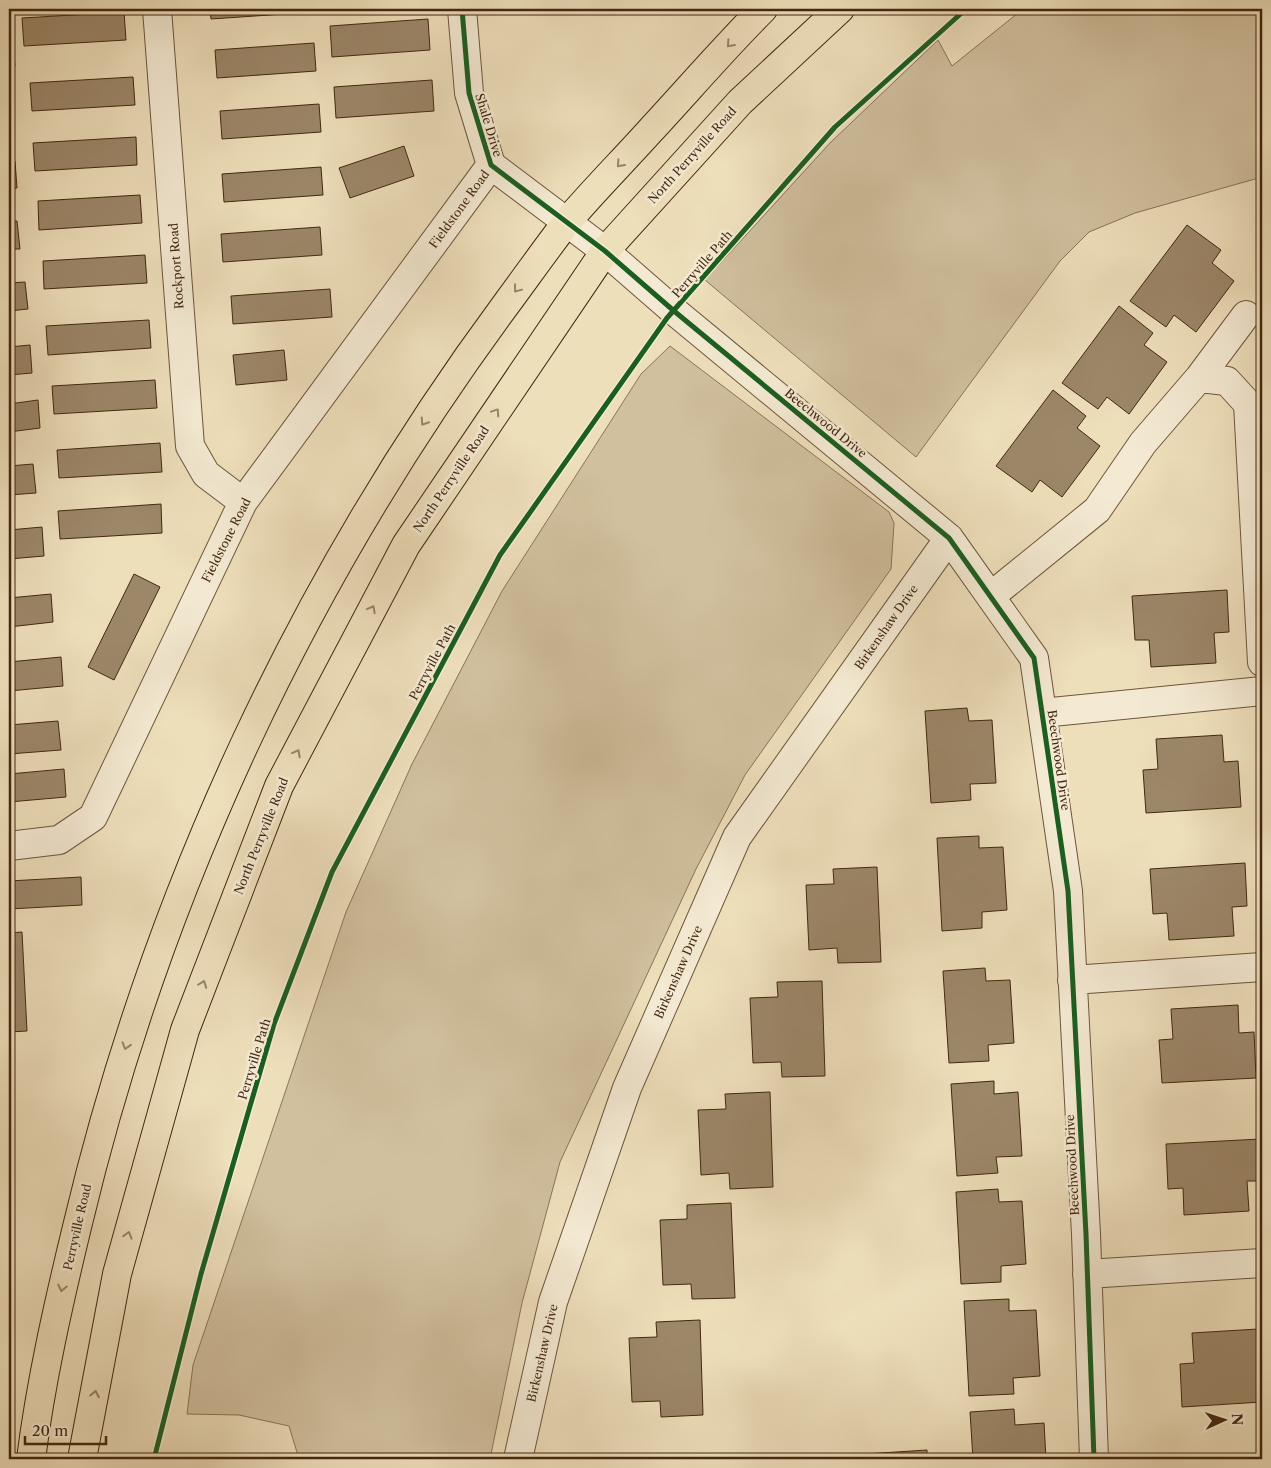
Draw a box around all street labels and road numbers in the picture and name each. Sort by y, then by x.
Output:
street label: Shale Drive [472,91,506,159]
street label: North Perryville Road [645,103,740,206]
street label: Fieldstone Road [426,166,493,251]
street label: Rockport Road [165,222,186,310]
street label: Perryville Path [669,227,736,301]
street label: Beechwood Drive [782,385,870,461]
street label: North Perryville Road [410,422,493,535]
street label: Fieldstone Road [198,495,254,585]
street label: Birkenshaw Drive [851,581,921,672]
street label: Perryville Path [406,621,459,703]
street label: Beechwood Drive [1045,709,1074,811]
street label: North Perryville Road [231,775,292,897]
street label: Birkenshaw Drive [651,923,705,1021]
street label: Perryville Path [235,1016,274,1101]
street label: Beechwood Drive [1062,1114,1082,1216]
street label: Perryville Road [60,1182,94,1272]
street label: Birkenshaw Drive [523,1302,561,1404]

